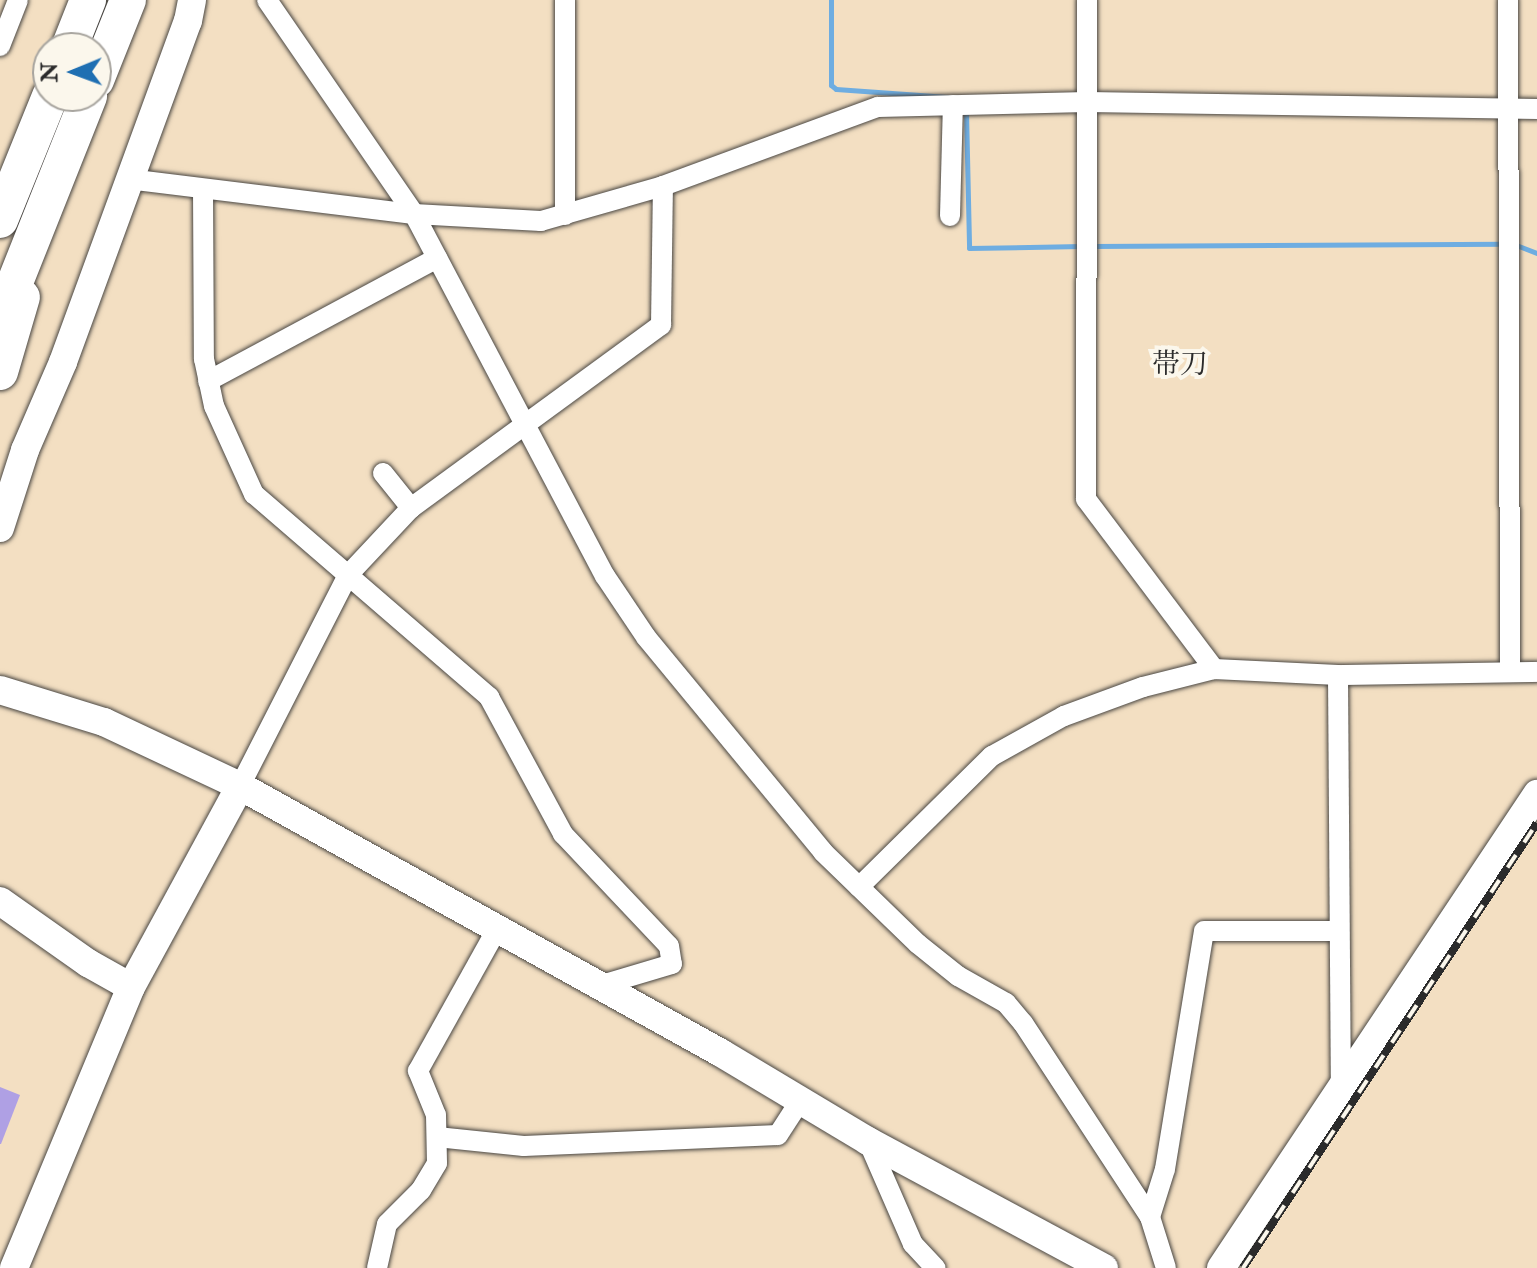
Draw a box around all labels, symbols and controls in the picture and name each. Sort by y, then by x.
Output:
north arrow [32,32,112,112]
text: N [36,62,64,82]
district label: 帯刀 [1152,348,1208,382]

